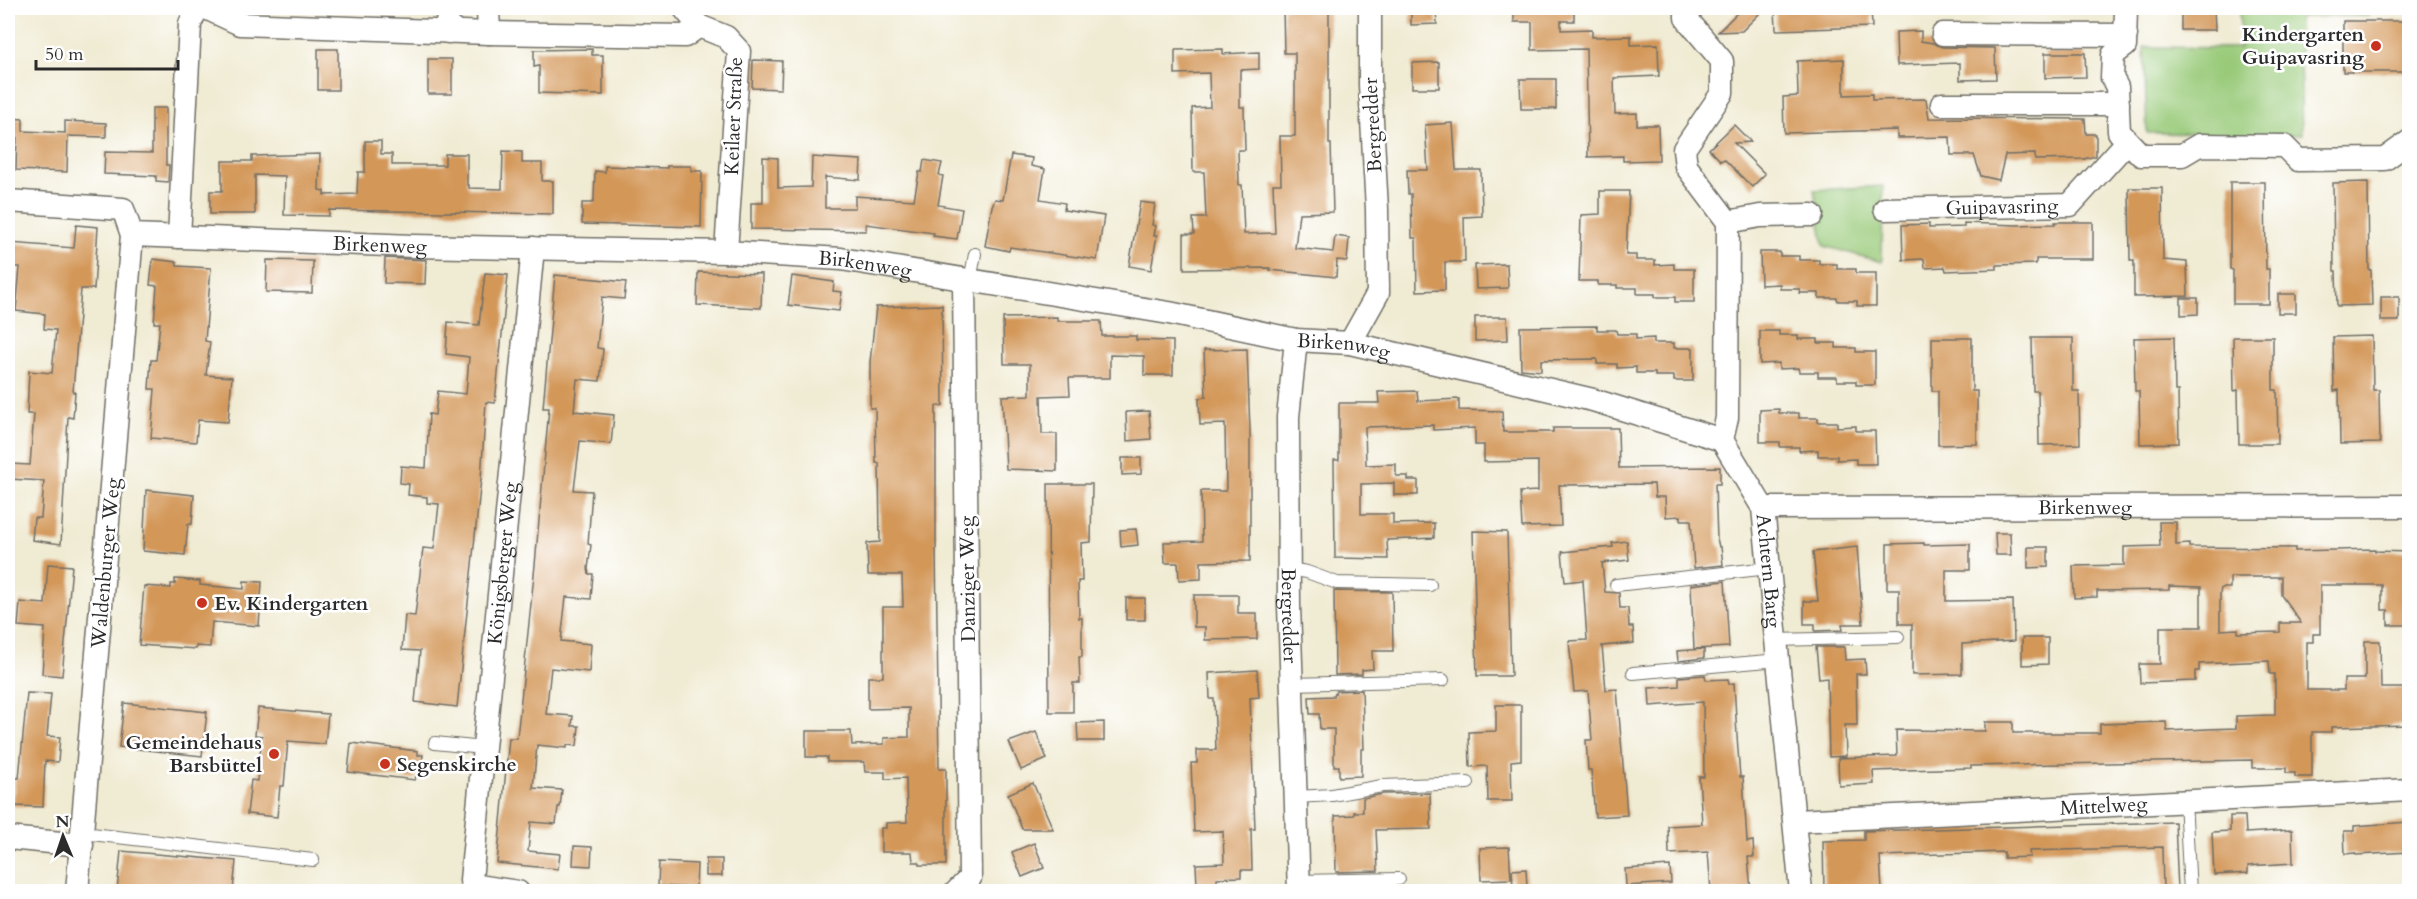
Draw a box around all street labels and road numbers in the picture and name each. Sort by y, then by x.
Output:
street label: Keilaer Straße [718,56,749,176]
street label: Bergredder [1356,76,1388,173]
street label: Guipavasring [1945,192,2059,222]
street label: Birkenweg [332,230,428,260]
street label: Birkenweg [818,245,914,285]
street label: Birkenweg [1296,327,1394,366]
street label: Waldenburger Weg [84,476,126,651]
street label: Königsberger Weg [481,480,524,646]
street label: Birkenweg [2038,494,2133,521]
street label: Achtern Barg [1750,513,1788,630]
street label: Danziger Weg [953,515,982,642]
street label: Bergredder [1275,568,1304,664]
street label: Mittelweg [2059,790,2149,822]

